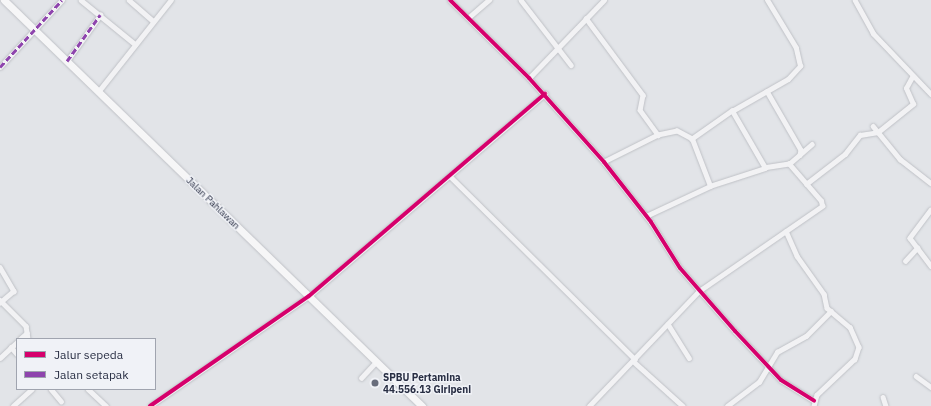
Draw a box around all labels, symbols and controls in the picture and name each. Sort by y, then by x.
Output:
street label: Jalan Pahlawan [184,174,242,232]
legend [16,338,156,390]
text: Jalur sepeda [54,347,123,362]
text: Jalan setapak [54,367,129,382]
place label: SPBU Pertamina 44.556.13 Giripeni [383,371,471,394]
marker: SPBU Pertamina 44.556.13 Giripeni [370,378,380,388]

